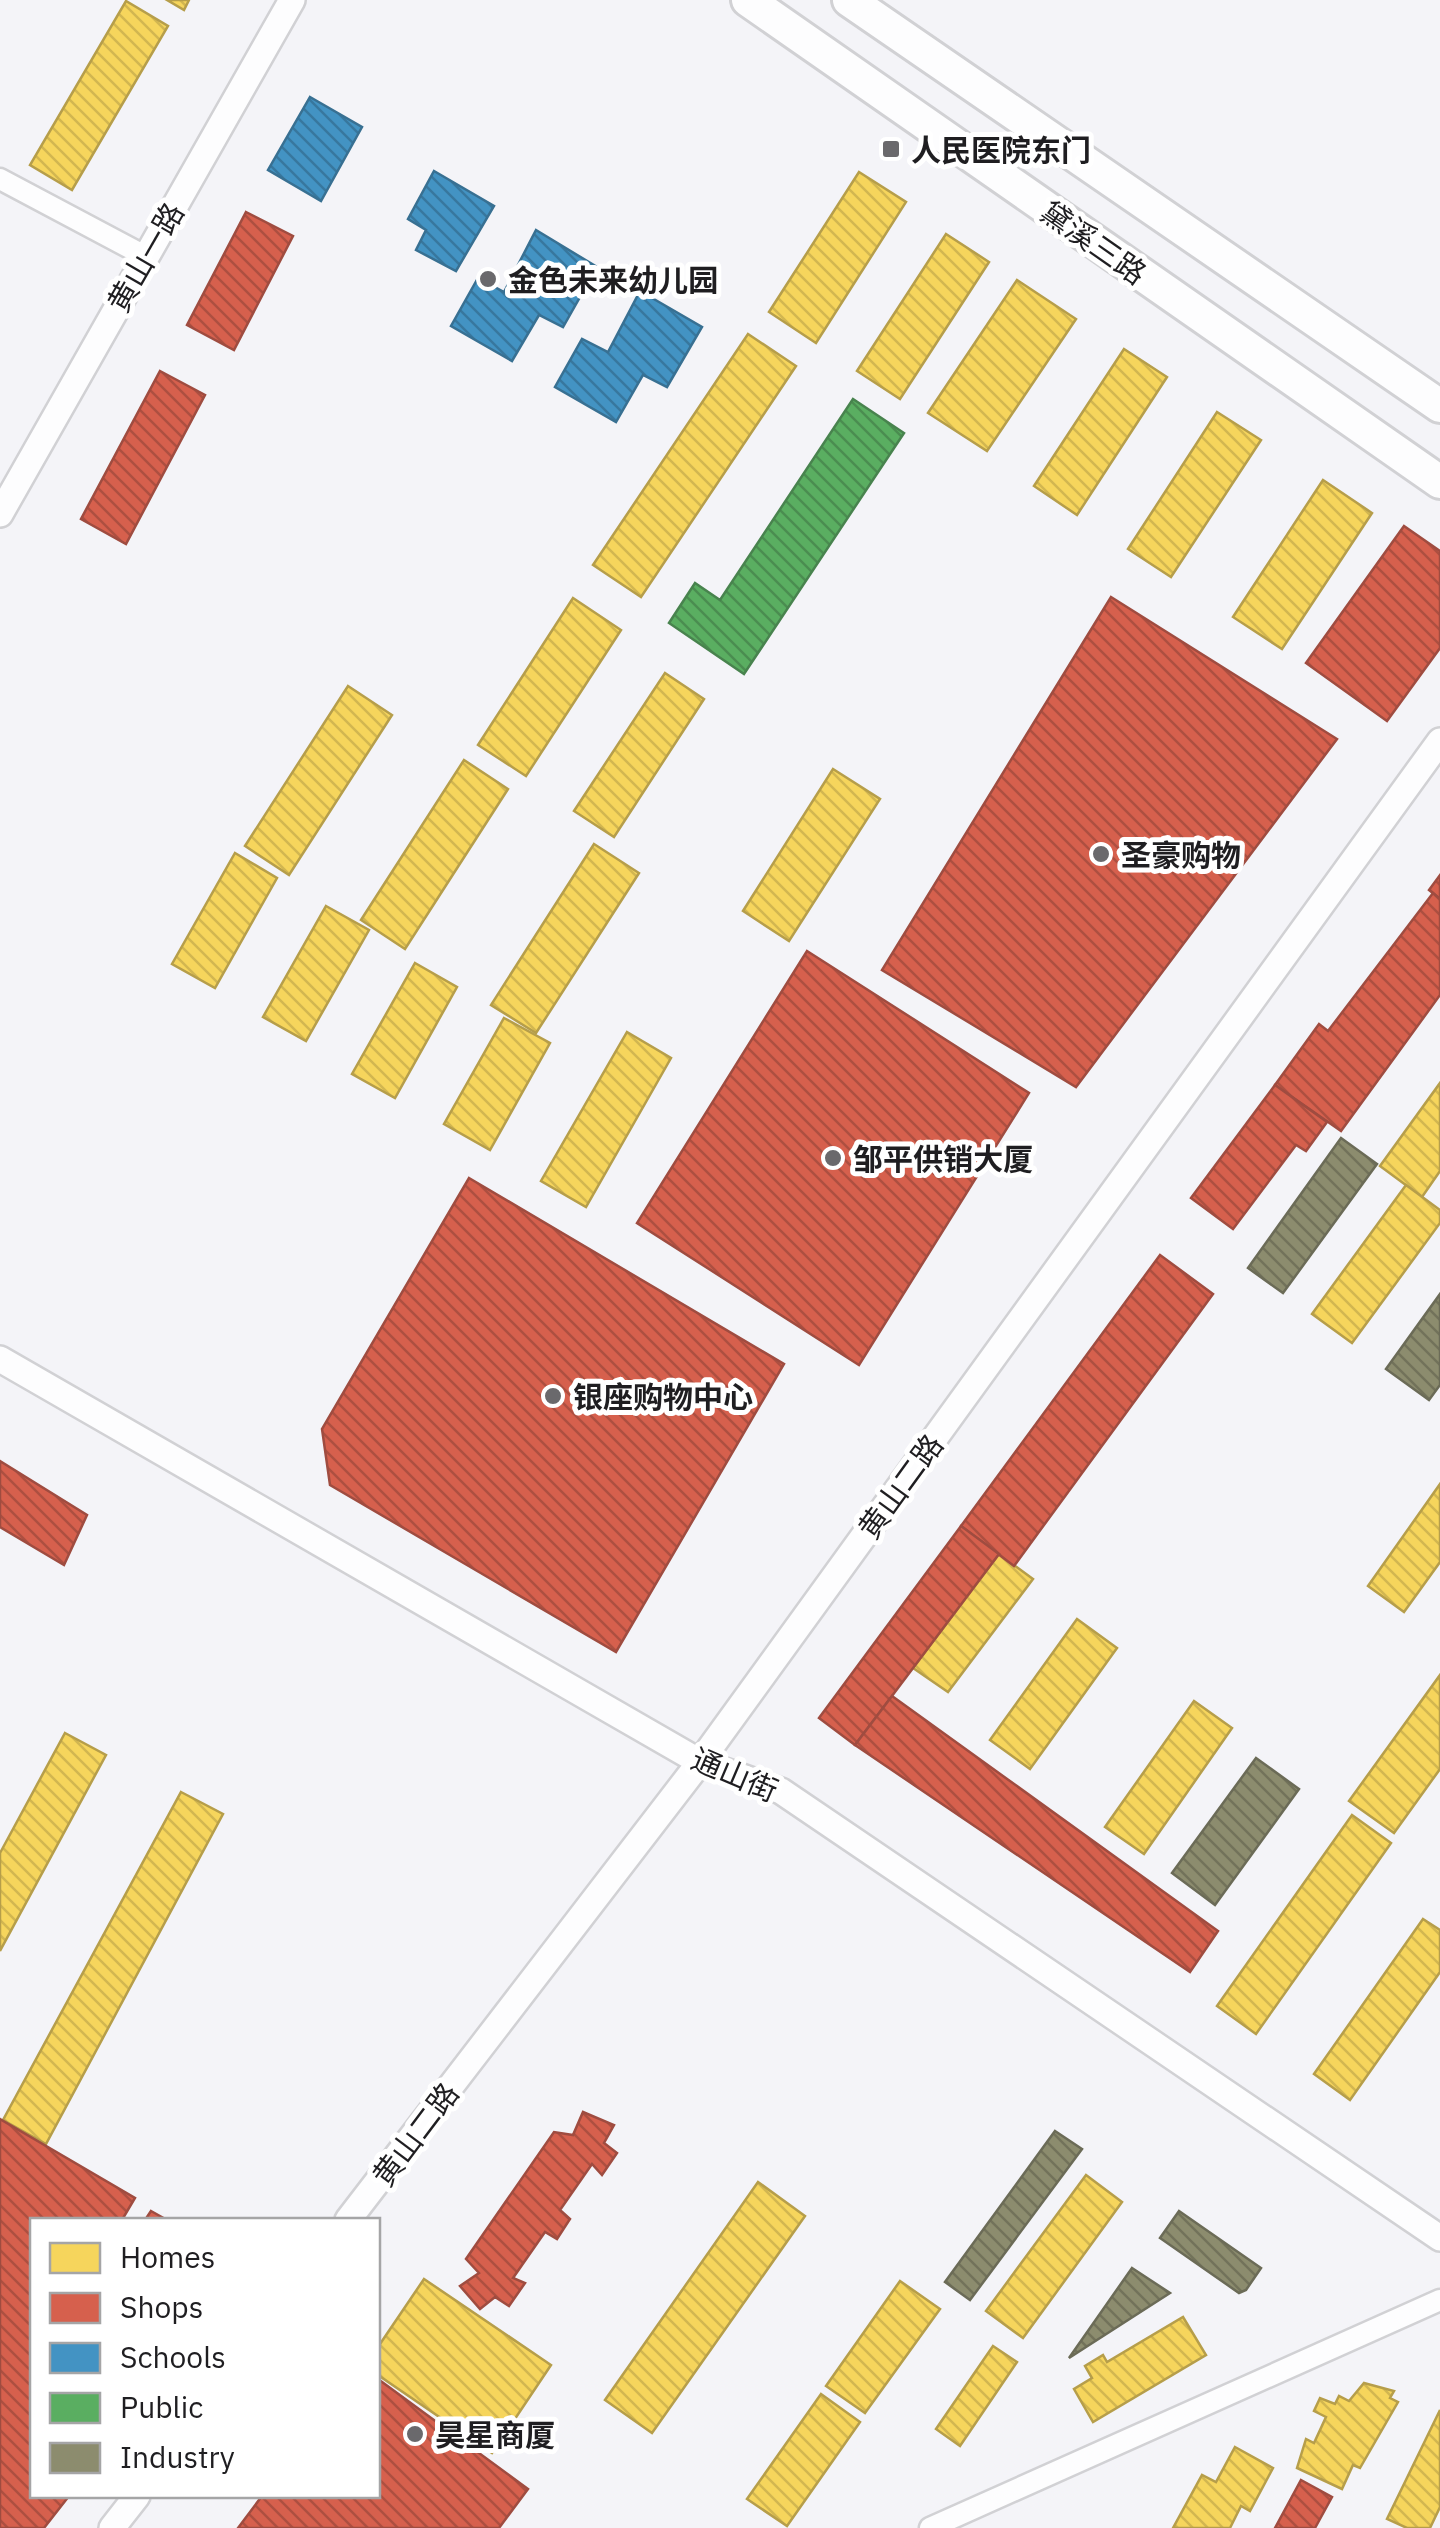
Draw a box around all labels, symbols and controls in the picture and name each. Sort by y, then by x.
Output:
place label: 人民医院东门 [911,130,1091,169]
marker: 人民医院东门 [880,138,902,160]
street label: 黛溪三路 [1034,192,1154,292]
street label: 黄山一路 [98,195,192,319]
place label: 金色未来幼儿园 [508,260,718,299]
marker: 金色未来幼儿园 [477,268,499,290]
place label: 圣豪购物 [1121,835,1241,874]
marker: 圣豪购物 [1090,843,1112,865]
place label: 邹平供销大厦 [853,1139,1033,1178]
marker: 邹平供销大厦 [822,1147,844,1169]
place label: 银座购物中心 [573,1377,753,1416]
marker: 银座购物中心 [542,1385,564,1407]
street label: 黄山二路 [849,1426,951,1546]
street label: 通山街 [686,1738,784,1810]
street label: 黄山二路 [363,2074,467,2194]
legend [30,2218,380,2498]
text: Homes [120,2237,215,2276]
text: Shops [120,2287,203,2326]
text: Schools [120,2337,226,2376]
text: Public [120,2387,203,2426]
place label: 昊星商厦 [435,2415,555,2454]
marker: 昊星商厦 [404,2423,426,2445]
text: Industry [120,2437,235,2476]

